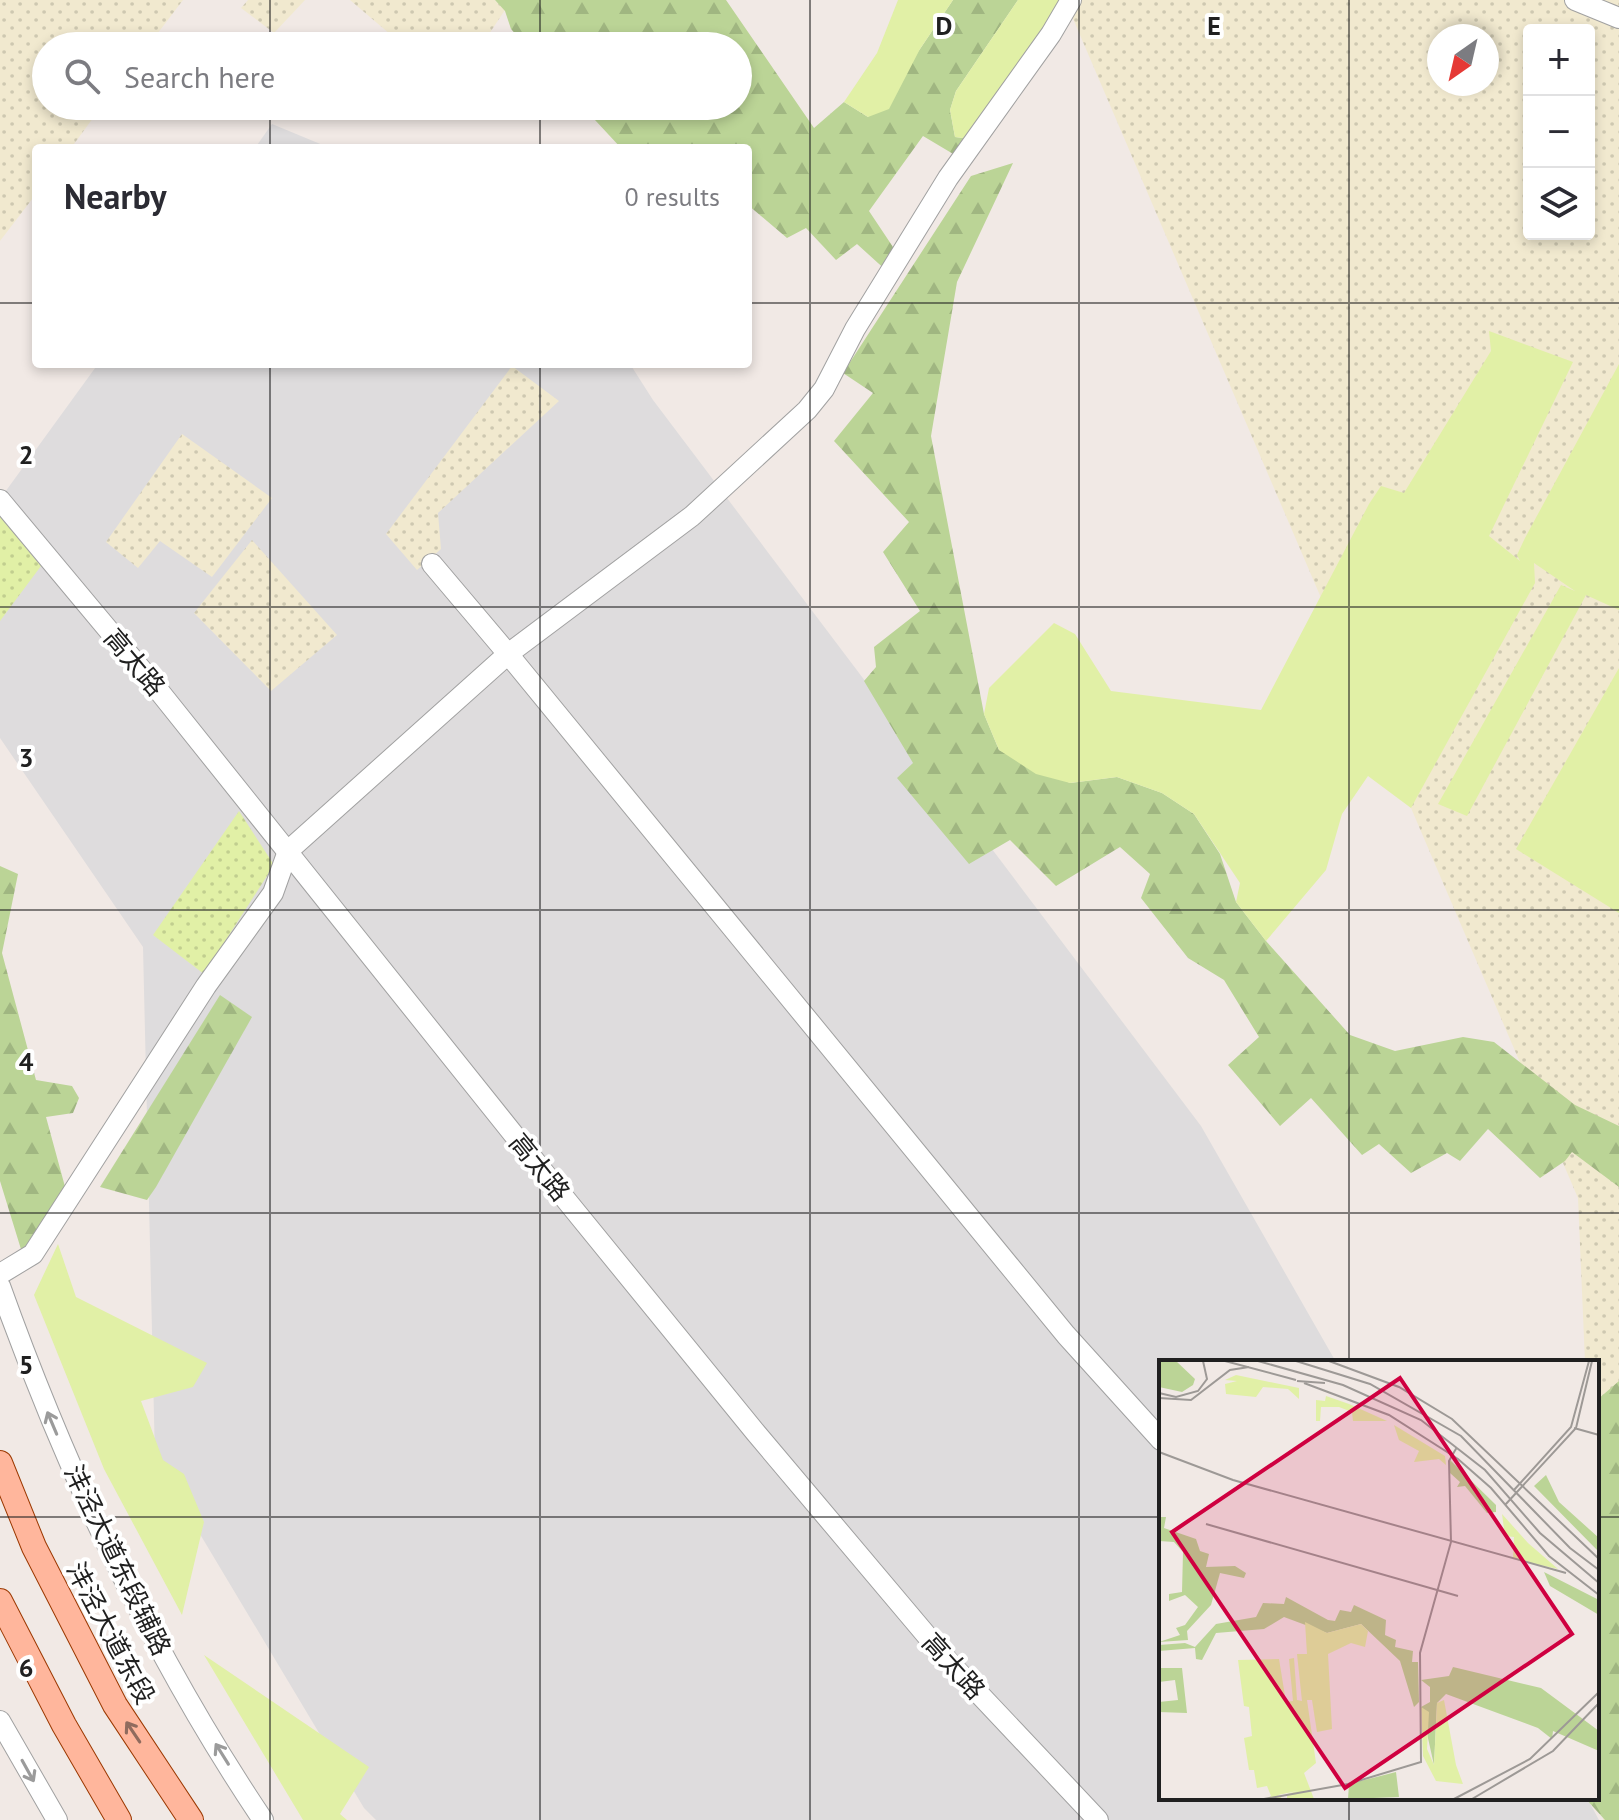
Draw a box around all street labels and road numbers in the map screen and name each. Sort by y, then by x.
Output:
street label: 高太路 [97,622,173,702]
street label: 高太路 [503,1126,577,1208]
street label: 沣泾大道东段辅路 [58,1460,178,1660]
street label: 沣泾大道东段 [61,1557,161,1709]
street label: 高太路 [916,1626,992,1706]

